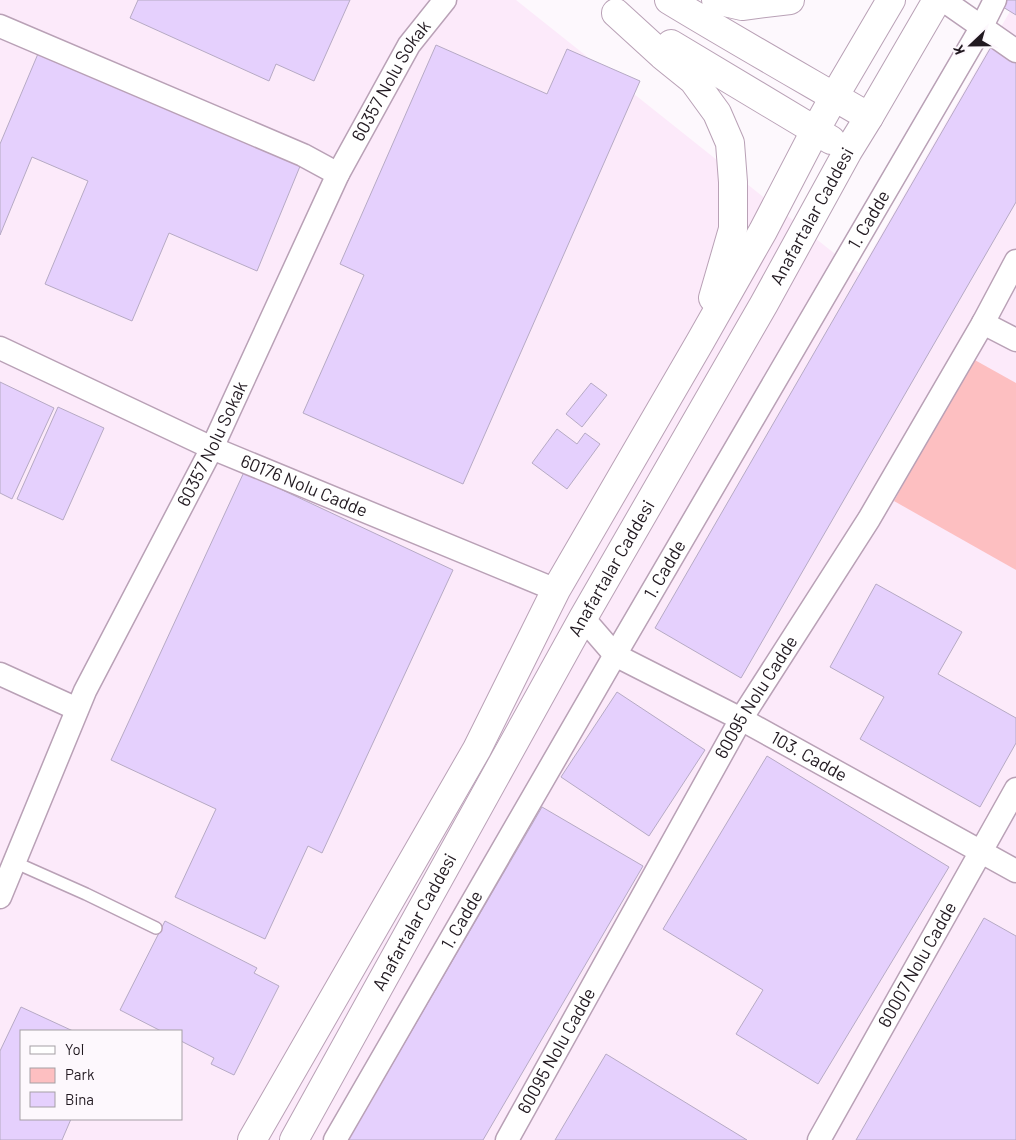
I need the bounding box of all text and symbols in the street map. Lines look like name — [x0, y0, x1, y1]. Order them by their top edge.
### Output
street label: 60357 Nolu Sokak — [346, 15, 435, 145]
north arrow — [946, 20, 996, 70]
text: K — [949, 43, 968, 57]
street label: Anafartalar Caddesi — [765, 143, 858, 289]
street label: 1. Cadde — [843, 186, 894, 253]
street label: 60357 Nolu Sokak — [171, 377, 251, 510]
street label: 60176 Nolu Cadde — [238, 449, 371, 521]
street label: Anafartalar Caddesi — [563, 496, 659, 640]
street label: 1. Cadde — [638, 536, 690, 602]
street label: 60095 Nolu Cadde — [709, 631, 802, 762]
street label: 103. Cadde — [768, 726, 851, 786]
street label: Anafartalar Caddesi — [367, 849, 461, 994]
street label: 1. Cadde — [436, 886, 487, 953]
street label: 60007 Nolu Cadde — [873, 898, 961, 1031]
street label: 60095 Nolu Cadde — [512, 984, 599, 1117]
legend — [20, 1030, 182, 1120]
text: Yol — [65, 1040, 84, 1058]
text: Park — [65, 1065, 95, 1083]
text: Bina — [65, 1090, 94, 1108]

